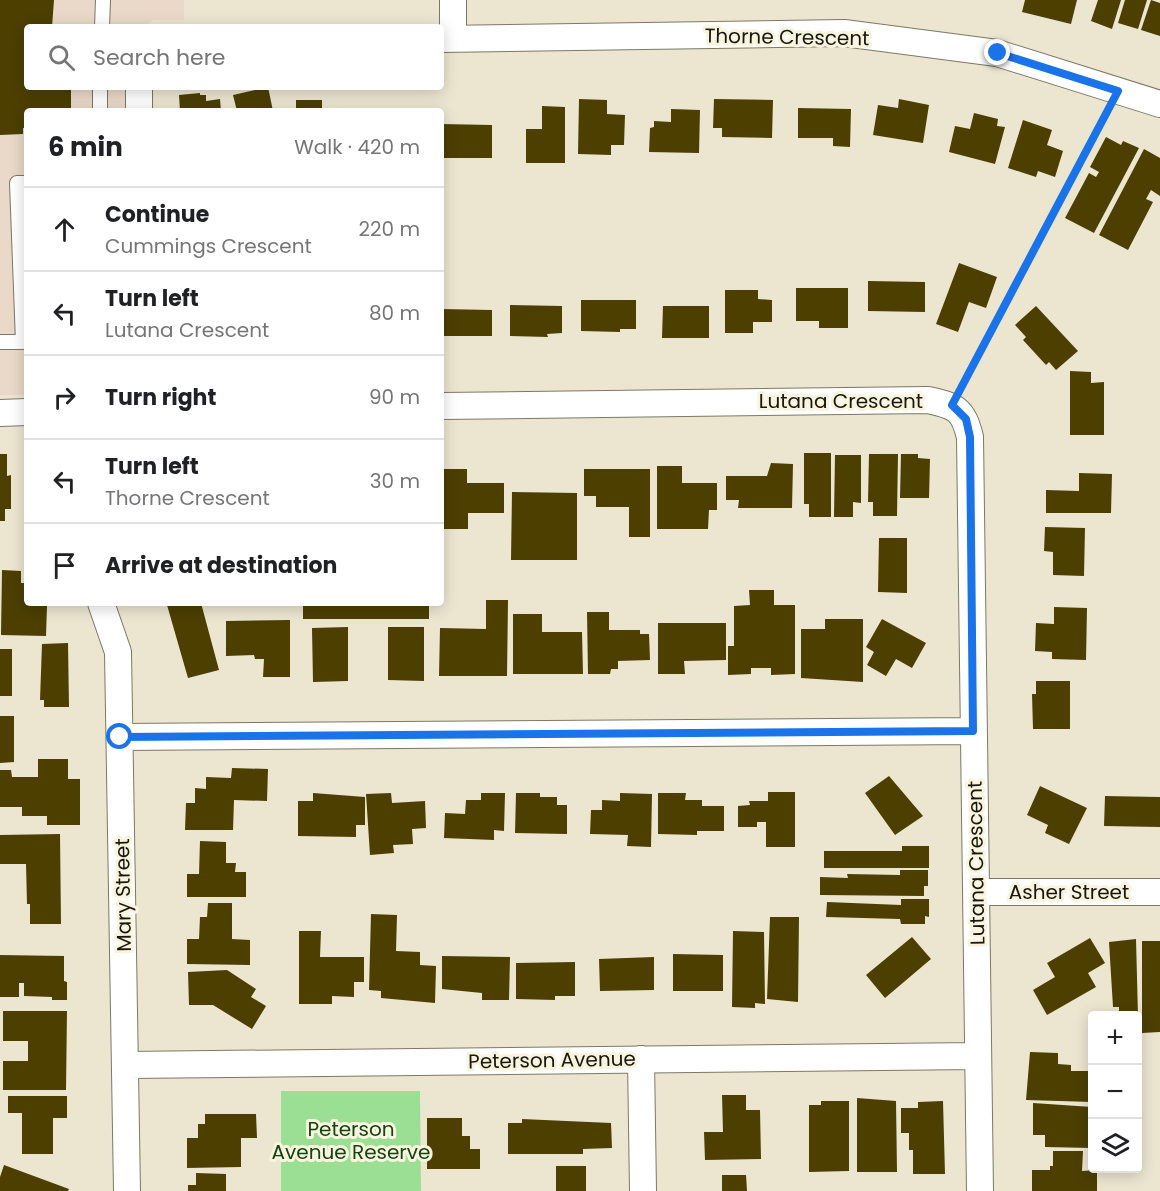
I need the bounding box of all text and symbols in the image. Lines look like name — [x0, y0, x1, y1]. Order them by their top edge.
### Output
street label: Thorne Crescent — [704, 22, 870, 52]
search box — [24, 24, 444, 90]
route end — [984, 39, 1010, 65]
icon: search — [45, 41, 78, 74]
text: Search here — [93, 42, 226, 73]
text: 6 min — [48, 129, 123, 165]
text: Walk · 420 m — [294, 133, 420, 161]
text: Continue — [105, 199, 209, 230]
icon: ahead — [48, 213, 81, 246]
text: 220 m — [359, 215, 420, 243]
text: Cummings Crescent — [105, 232, 312, 260]
text: Turn left — [105, 283, 199, 314]
icon: left — [48, 297, 81, 330]
text: 80 m — [369, 299, 420, 327]
text: Lutana Crescent — [105, 316, 269, 344]
icon: right — [48, 381, 81, 414]
text: Turn right — [105, 382, 216, 413]
text: 90 m — [369, 383, 420, 411]
street label: Lutana Crescent — [759, 387, 923, 415]
text: Turn left — [105, 451, 199, 482]
icon: left — [48, 465, 81, 498]
text: 30 m — [370, 467, 420, 495]
text: Thorne Crescent — [105, 484, 270, 512]
icon: arrive — [48, 549, 81, 582]
text: Arrive at destination — [105, 550, 337, 581]
route start — [106, 723, 132, 749]
street label: Lutana Crescent — [961, 781, 991, 945]
street label: Mary Street — [108, 838, 138, 952]
street label: Asher Street — [1009, 878, 1129, 906]
map controls — [1088, 1011, 1142, 1173]
button: + — [1088, 1011, 1142, 1065]
street label: Peterson Avenue — [468, 1045, 636, 1075]
button: − — [1088, 1065, 1142, 1119]
park label: Peterson Avenue Reserve — [272, 1115, 430, 1166]
button: layers — [1088, 1119, 1142, 1173]

